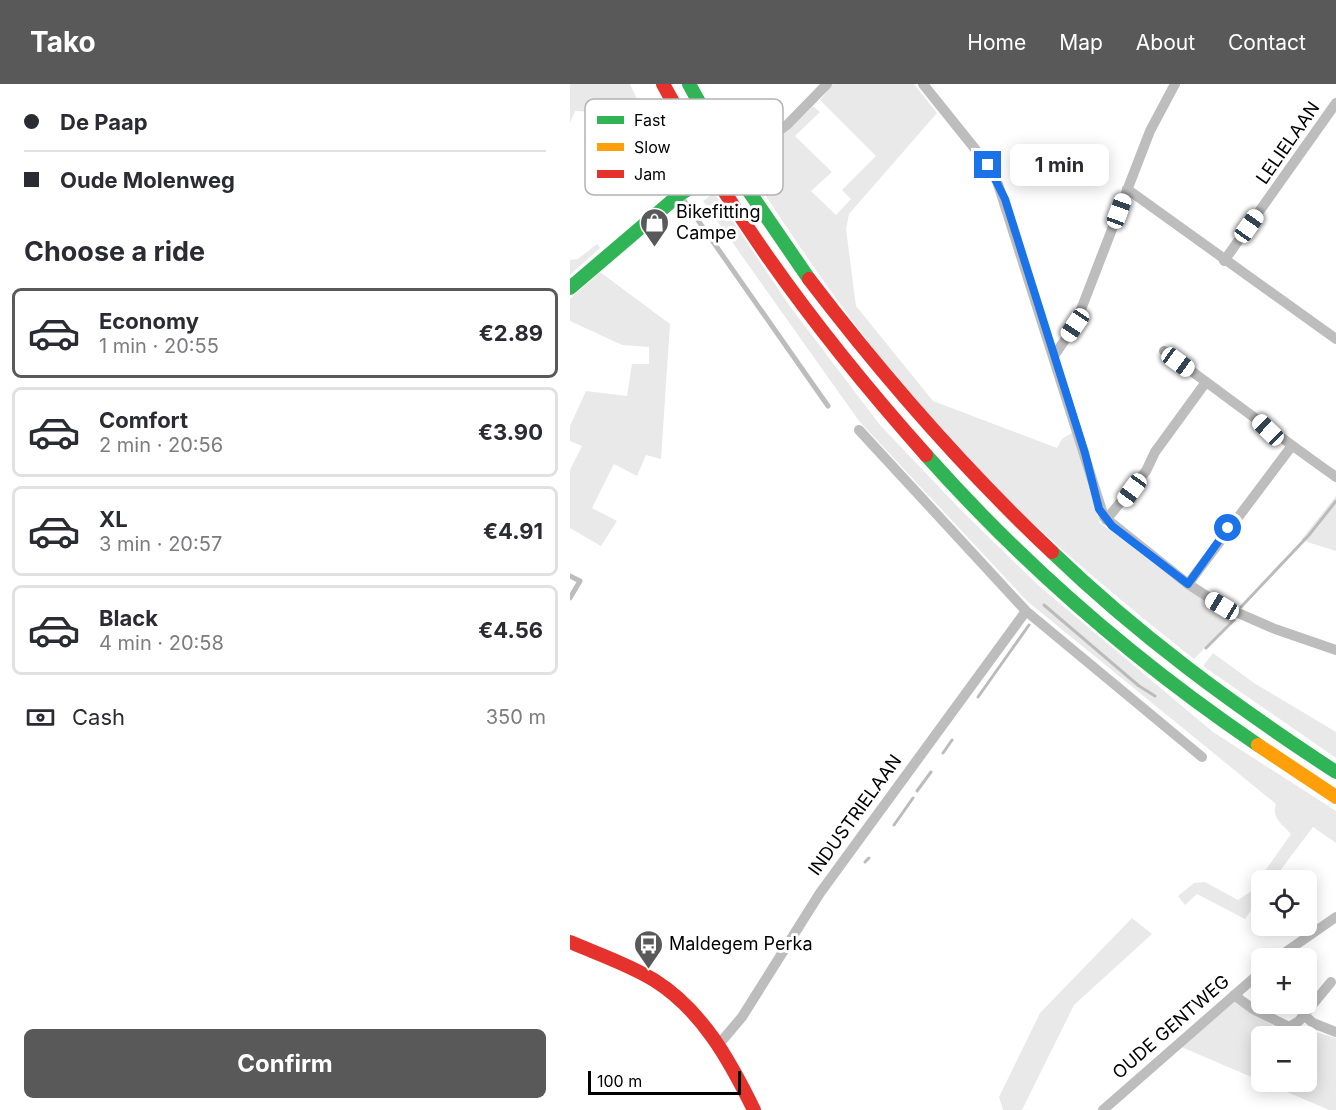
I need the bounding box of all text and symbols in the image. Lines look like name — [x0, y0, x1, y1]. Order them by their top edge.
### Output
text: Tako — [30, 25, 96, 59]
text: Home — [967, 30, 1026, 55]
text: Map — [1059, 30, 1103, 55]
text: About — [1136, 30, 1195, 55]
text: Contact — [1228, 30, 1306, 55]
street label: LELIELAAN — [1252, 98, 1324, 188]
legend — [585, 99, 783, 195]
text: De Paap — [60, 109, 148, 135]
text: Fast — [634, 110, 666, 130]
text: Slow — [634, 137, 671, 157]
callout: 1 min — [1009, 144, 1108, 186]
route end — [974, 151, 1001, 178]
text: 1 min — [1035, 153, 1084, 177]
text: Jam — [634, 164, 666, 184]
text: Oude Molenweg — [60, 167, 235, 193]
car — [1104, 191, 1134, 231]
place label: Bikefitting Campe — [676, 201, 761, 243]
shop icon: Bikefitting Campe — [639, 206, 671, 248]
car — [1231, 206, 1267, 246]
text: Choose a ride — [24, 235, 205, 268]
car — [1057, 305, 1093, 345]
icon: car — [27, 306, 81, 360]
text: Economy — [99, 308, 199, 334]
text: €2.89 — [479, 320, 543, 346]
text: 1 min · 20:55 — [99, 334, 219, 358]
car — [1158, 344, 1198, 380]
icon: car — [27, 405, 81, 459]
text: Comfort — [99, 407, 188, 433]
car — [1249, 411, 1287, 449]
text: €3.90 — [478, 419, 543, 445]
text: 2 min · 20:56 — [99, 433, 223, 457]
car — [1114, 470, 1150, 510]
icon: car — [27, 504, 81, 558]
text: XL — [99, 506, 128, 532]
route start — [1214, 514, 1241, 541]
text: €4.91 — [483, 518, 543, 544]
text: 3 min · 20:57 — [99, 532, 222, 556]
car — [1202, 589, 1242, 623]
icon: car — [27, 603, 81, 657]
text: Black — [99, 605, 158, 631]
text: €4.56 — [478, 617, 543, 643]
text: 4 min · 20:58 — [99, 631, 224, 655]
icon: cash — [24, 701, 57, 734]
text: Cash — [72, 704, 125, 730]
text: 350 m — [486, 705, 546, 729]
street label: INDUSTRIELAAN — [804, 750, 905, 879]
map controls — [1251, 870, 1317, 1092]
button: locate — [1251, 870, 1317, 936]
bus stop icon: Maldegem Perka — [632, 928, 664, 970]
place label: Maldegem Perka — [669, 933, 813, 954]
button: + — [1251, 948, 1317, 1014]
street label: OUDE GENTWEG — [1108, 970, 1233, 1083]
button: − — [1251, 1026, 1317, 1092]
button: Confirm — [24, 1029, 546, 1098]
scale bar — [588, 1068, 741, 1096]
text: 100 m — [597, 1071, 642, 1091]

